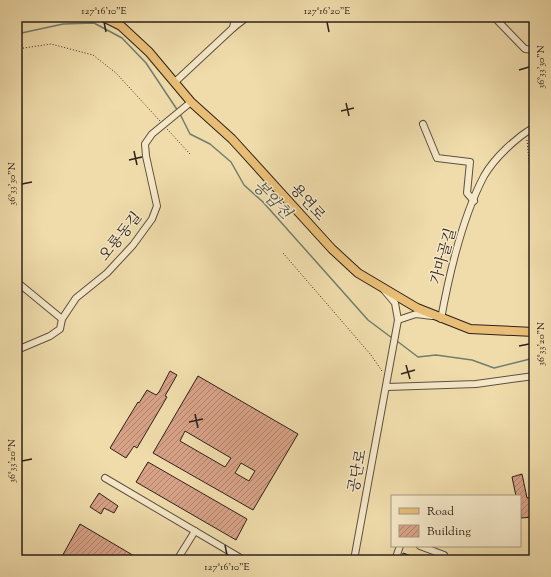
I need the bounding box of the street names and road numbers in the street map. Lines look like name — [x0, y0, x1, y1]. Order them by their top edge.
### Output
street label: 용연로 — [285, 180, 330, 227]
street label: 오룡동길 — [95, 208, 148, 266]
street label: 가마골길 — [426, 226, 463, 287]
street label: 공단로 — [344, 447, 373, 495]

